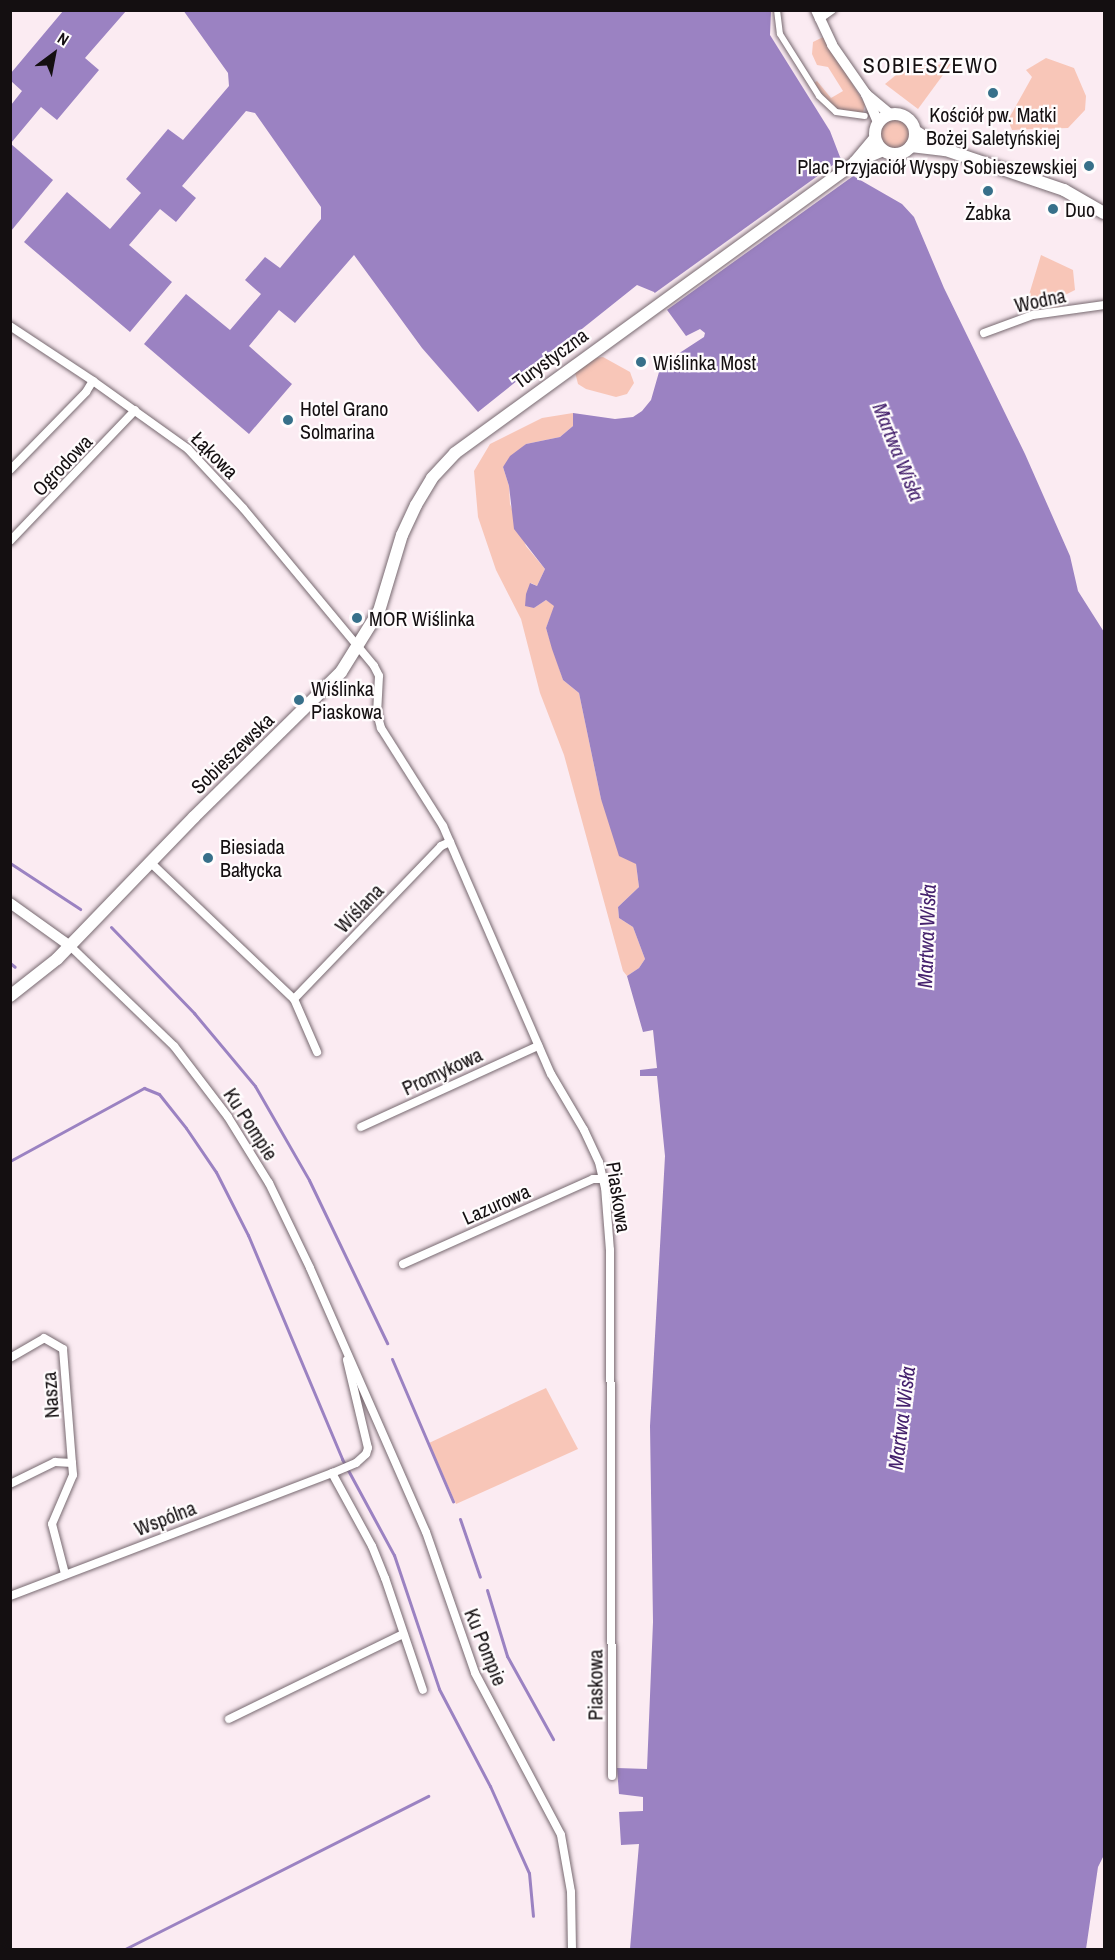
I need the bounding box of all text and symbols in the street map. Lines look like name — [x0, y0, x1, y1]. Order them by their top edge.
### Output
north arrow — [24, 24, 84, 84]
text: N — [54, 27, 73, 51]
district label: SOBIESZEWO — [863, 53, 999, 79]
marker: Kościół pw. Matki Bożej Saletyńskiej — [986, 86, 1000, 100]
place label: Kościół pw. Matki Bożej Saletyńskiej — [926, 102, 1060, 149]
place label: Plac Przyjaciół Wyspy Sobieszewskiej — [797, 154, 1077, 178]
marker: Plac Przyjaciół Wyspy Sobieszewskiej — [1082, 159, 1096, 173]
marker: Żabka — [981, 184, 995, 198]
place label: Duo — [1065, 197, 1095, 221]
place label: Żabka — [965, 200, 1011, 224]
marker: Duo — [1046, 202, 1060, 216]
street label: Wodna — [1012, 283, 1068, 317]
street label: Turystyczna — [508, 323, 592, 393]
place label: Wiślinka Most — [653, 350, 756, 374]
marker: Wiślinka Most — [634, 355, 648, 369]
place label: Hotel Grano Solmarina — [300, 396, 388, 443]
water label: Martwa Wisła — [867, 399, 929, 505]
marker: Hotel Grano Solmarina — [281, 413, 295, 427]
street label: Łąkowa — [187, 427, 243, 483]
street label: Ogrodowa — [27, 429, 97, 501]
place label: MOR Wiślinka — [369, 606, 475, 630]
marker: MOR Wiślinka — [350, 611, 364, 625]
place label: Wiślinka Piaskowa — [311, 676, 382, 723]
marker: Wiślinka Piaskowa — [292, 693, 306, 707]
street label: Sobieszewska — [186, 708, 278, 798]
place label: Biesiada Bałtycka — [220, 834, 285, 881]
marker: Biesiada Bałtycka — [201, 851, 215, 865]
street label: Wiślana — [330, 878, 388, 938]
water label: Martwa Wisła — [913, 884, 941, 988]
street label: Promykowa — [398, 1042, 486, 1100]
street label: Ku Pompie — [219, 1083, 283, 1165]
street label: Piaskowa — [602, 1160, 636, 1234]
street label: Lazurowa — [459, 1179, 533, 1229]
water label: Martwa Wisła — [883, 1365, 921, 1471]
street label: Nasza — [36, 1371, 64, 1419]
street label: Wspólna — [131, 1495, 199, 1541]
street label: Ku Pompie — [460, 1605, 512, 1689]
street label: Piaskowa — [583, 1649, 607, 1721]

